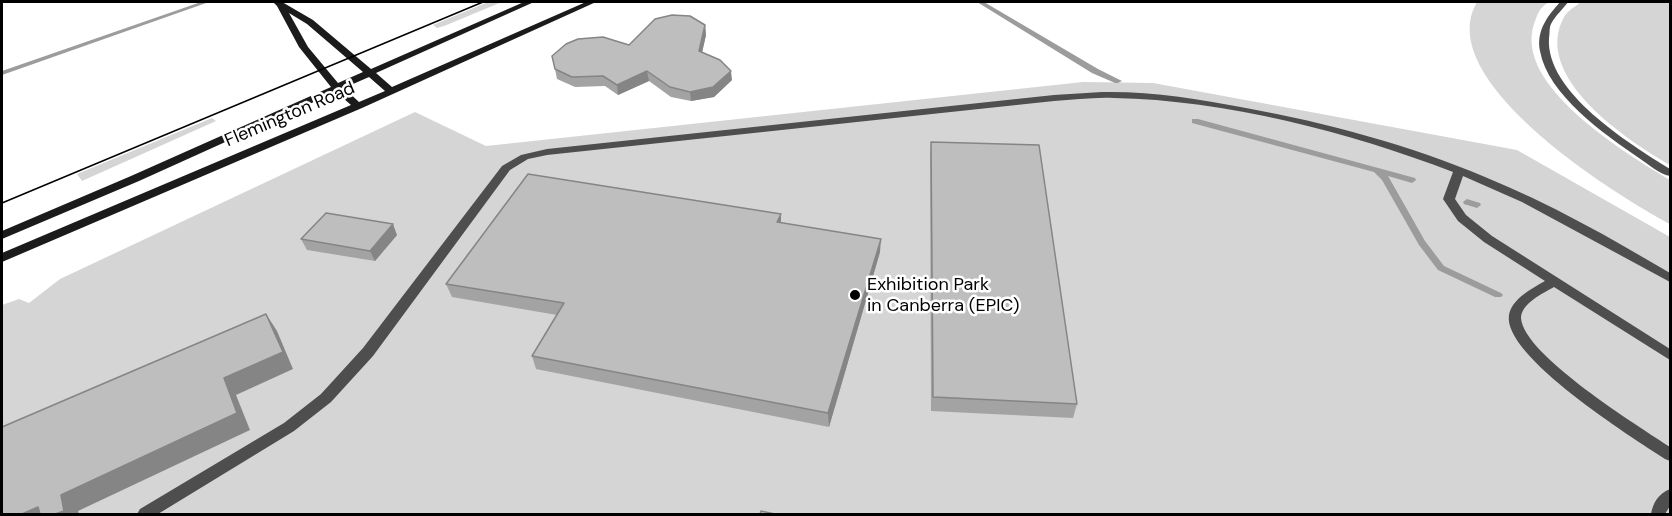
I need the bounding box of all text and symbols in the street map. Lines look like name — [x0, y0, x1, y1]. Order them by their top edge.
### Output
street label: Flemington Road — [222, 78, 358, 152]
place label: Exhibition Park in Canberra (EPIC) — [867, 274, 1019, 316]
marker: Exhibition Park in Canberra (EPIC) — [848, 288, 862, 302]

